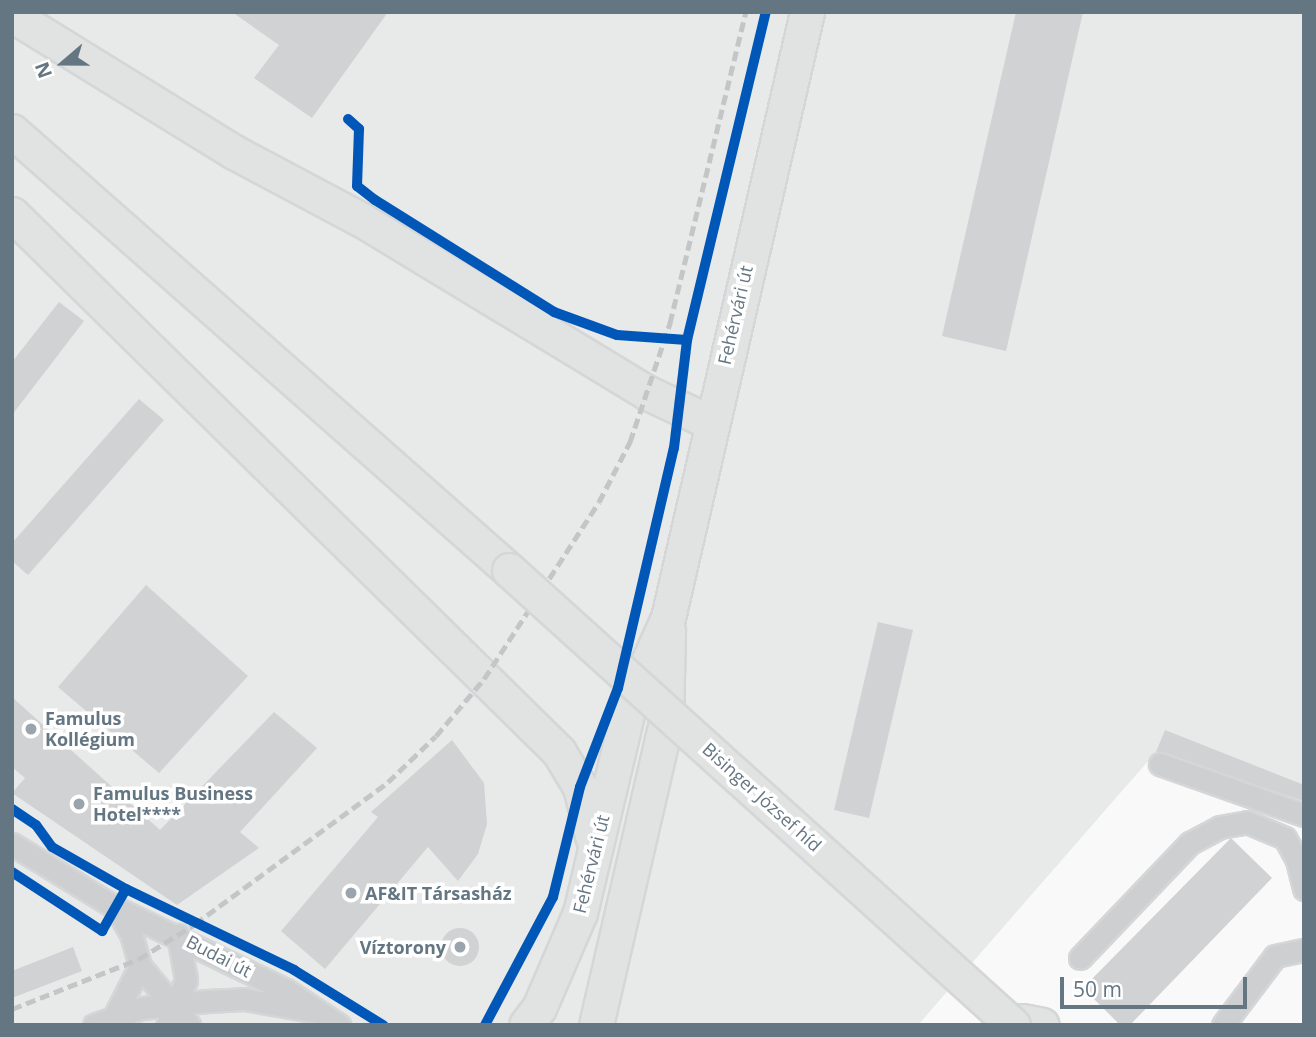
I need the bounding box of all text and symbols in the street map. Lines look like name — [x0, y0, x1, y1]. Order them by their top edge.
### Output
north arrow — [28, 28, 98, 98]
text: N — [28, 58, 58, 82]
street label: Fehérvári út — [713, 263, 757, 367]
place label: Famulus Kollégium — [45, 708, 135, 750]
marker: Famulus Kollégium — [23, 721, 39, 737]
street label: Bisinger József híd — [698, 738, 826, 856]
place label: Famulus Business Hotel**** — [93, 783, 253, 826]
marker: Famulus Business Hotel**** — [71, 796, 87, 812]
street label: Fehérvári út — [568, 812, 614, 916]
place label: AF&IT Társasház — [365, 882, 512, 904]
marker: AF&IT Társasház — [343, 885, 359, 901]
street label: Budai út — [183, 930, 255, 982]
place label: Víztorony — [360, 936, 446, 958]
marker: Víztorony — [452, 939, 468, 955]
scale bar — [1064, 964, 1251, 1008]
text: 50 m — [1073, 975, 1122, 1003]

